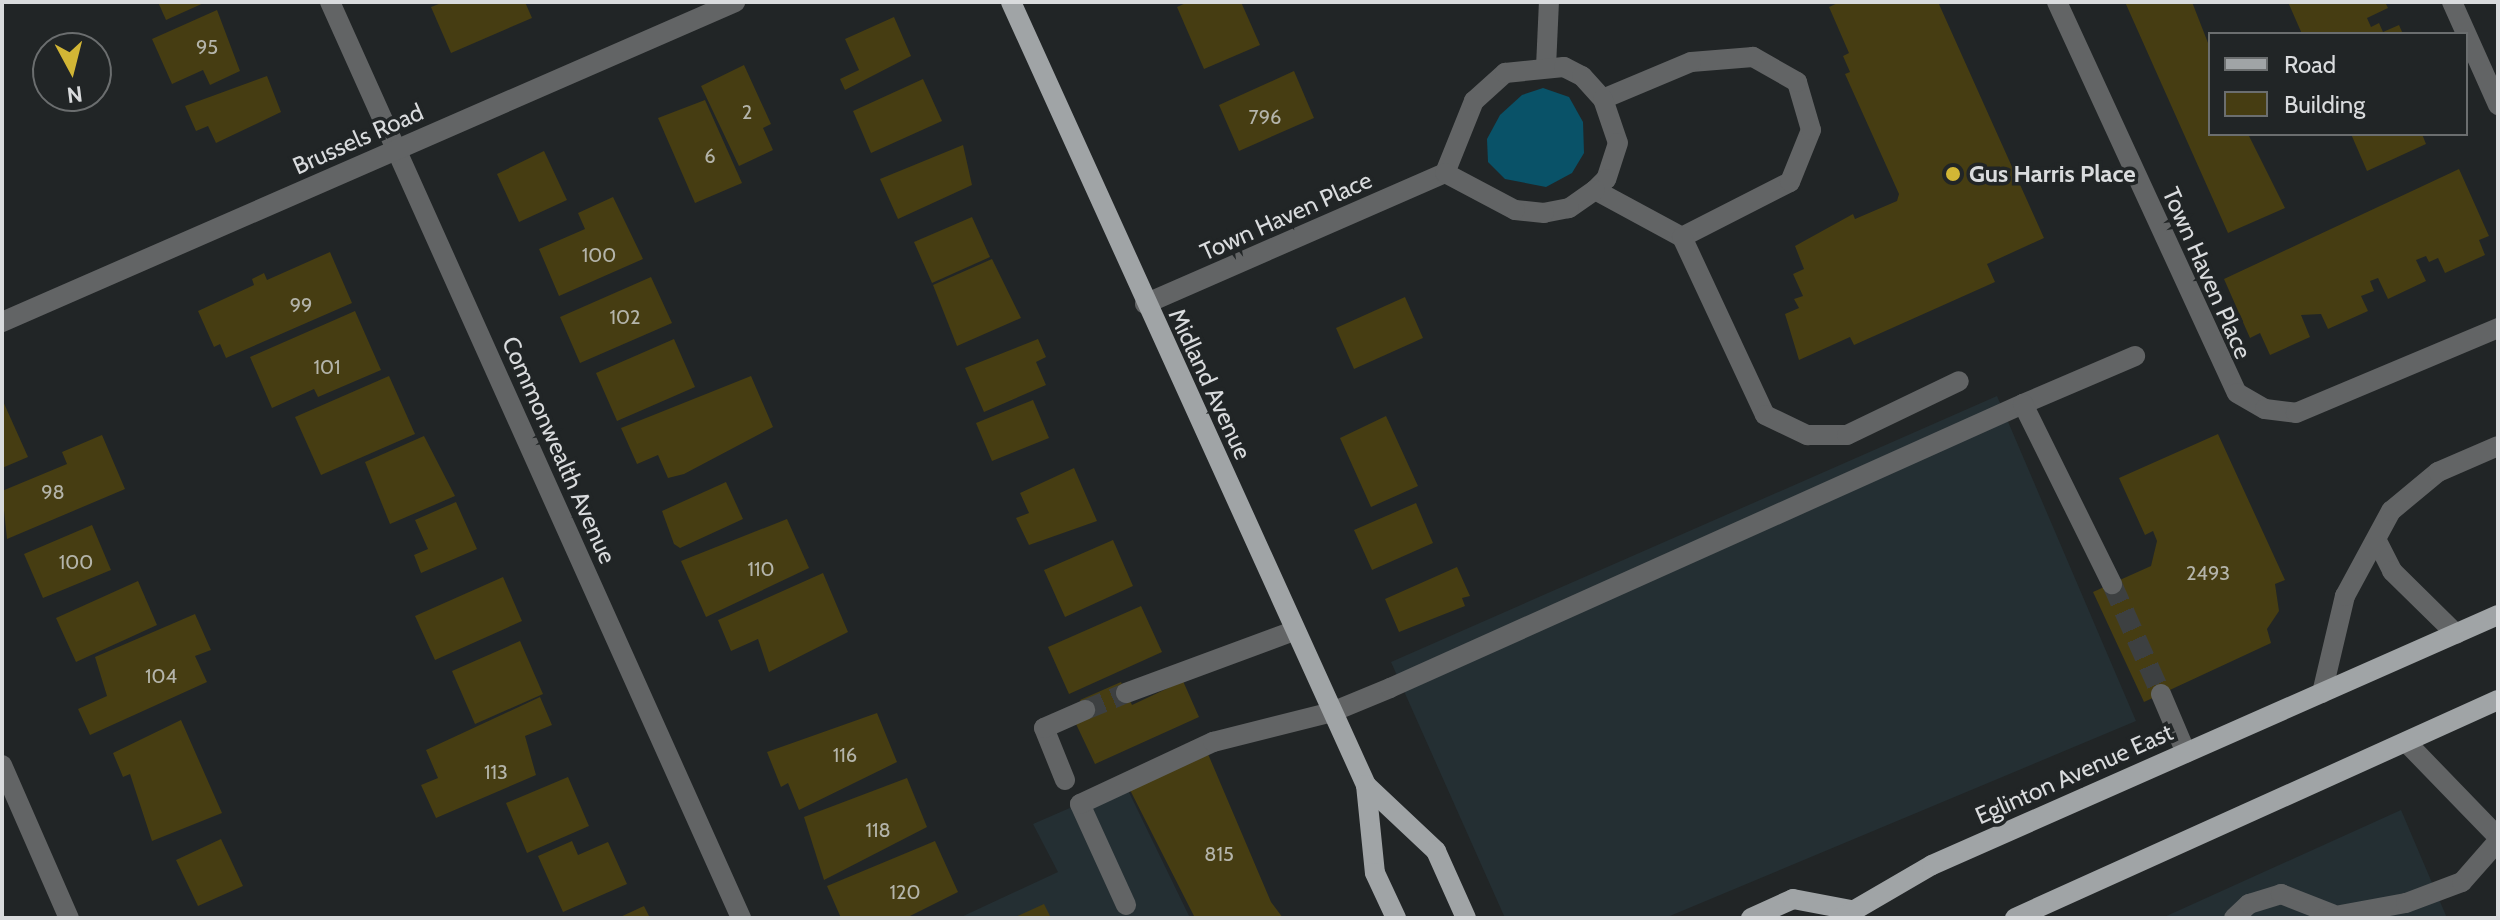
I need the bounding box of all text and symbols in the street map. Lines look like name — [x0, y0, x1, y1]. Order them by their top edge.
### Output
north arrow — [32, 32, 112, 112]
legend — [2208, 32, 2468, 136]
house number: 95 — [196, 35, 218, 59]
text: Road — [2284, 50, 2336, 79]
text: N — [65, 80, 84, 109]
text: Building — [2284, 90, 2365, 119]
street label: Brussels Road — [288, 97, 428, 181]
house number: 2 — [742, 100, 752, 124]
house number: 796 — [1249, 105, 1281, 129]
house number: 6 — [704, 144, 716, 168]
place label: Gus Harris Place — [1969, 160, 2136, 188]
street label: Town Haven Place — [1196, 165, 1376, 267]
marker: Gus Harris Place — [1944, 165, 1962, 183]
street label: Town Haven Place — [2156, 183, 2258, 363]
house number: 100 — [582, 243, 616, 267]
house number: 99 — [290, 293, 312, 317]
street label: Midland Avenue — [1162, 304, 1258, 464]
house number: 102 — [610, 305, 640, 329]
street label: Commonwealth Avenue — [496, 332, 622, 568]
house number: 101 — [314, 355, 340, 379]
house number: 98 — [41, 480, 65, 504]
house number: 100 — [59, 550, 93, 574]
house number: 110 — [748, 557, 774, 581]
house number: 2493 — [2186, 561, 2230, 585]
house number: 104 — [145, 664, 177, 688]
street label: Eglinton Avenue East — [1971, 717, 2177, 831]
house number: 116 — [833, 743, 857, 767]
house number: 113 — [484, 760, 508, 784]
house number: 118 — [865, 818, 891, 842]
house number: 815 — [1204, 842, 1234, 866]
house number: 120 — [890, 880, 920, 904]

